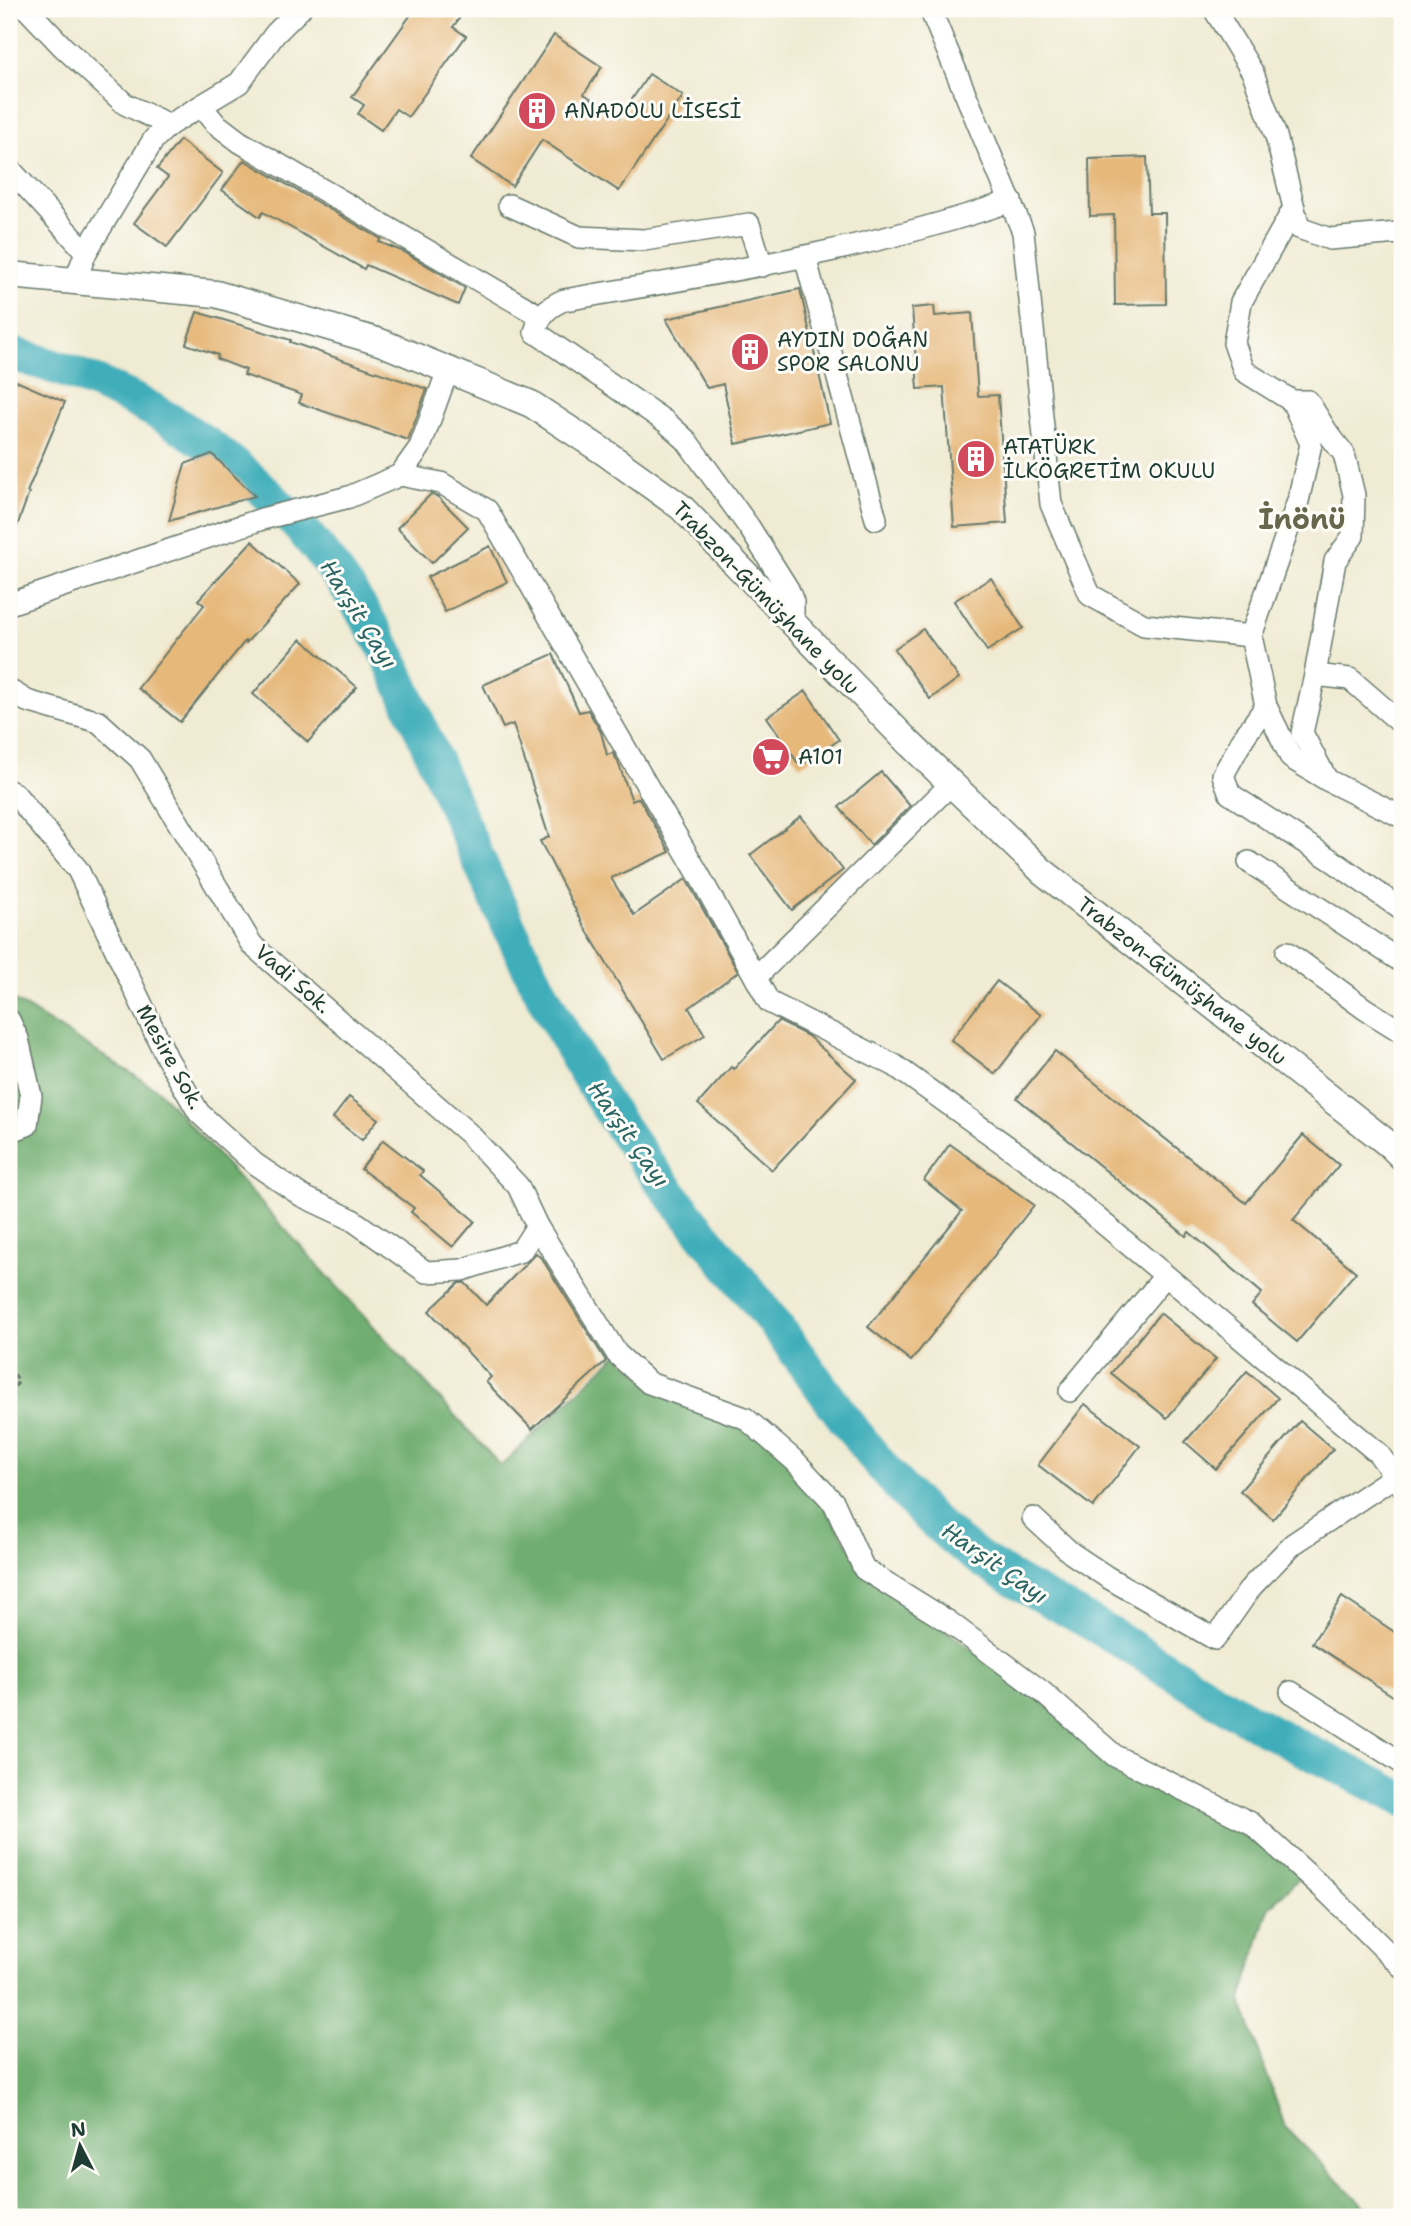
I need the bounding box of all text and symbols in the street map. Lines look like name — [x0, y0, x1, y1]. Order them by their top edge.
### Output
building icon: ANADOLU LİSESİ — [516, 90, 558, 132]
place label: ANADOLU LİSESİ — [564, 97, 741, 125]
place label: AYDIN DOĞAN SPOR SALONU — [777, 325, 928, 378]
building icon: AYDIN DOĞAN SPOR SALONU — [729, 331, 771, 373]
place label: ATATÜRK İLKÖGRETİM OKULU — [1003, 433, 1215, 485]
building icon: ATATÜRK İLKÖGRETİM OKULU — [955, 438, 997, 480]
street label: Trabzon-Gümüşhane yolu — [666, 495, 866, 701]
district label: İnönü — [1258, 500, 1346, 538]
water label: Harşit Çayı — [314, 554, 404, 674]
supermarket icon: A101 — [750, 736, 792, 778]
place label: A101 — [798, 743, 843, 771]
street label: Trabzon-Gümüşhane yolu — [1072, 890, 1292, 1072]
street label: Vadi Sok. — [249, 938, 337, 1020]
street label: Mesire Sok. — [130, 1000, 210, 1114]
water label: Harşit Çayı — [581, 1075, 677, 1193]
water label: Harşit Çayı — [936, 1515, 1054, 1611]
north arrow — [46, 2110, 116, 2180]
text: N — [69, 2116, 87, 2143]

